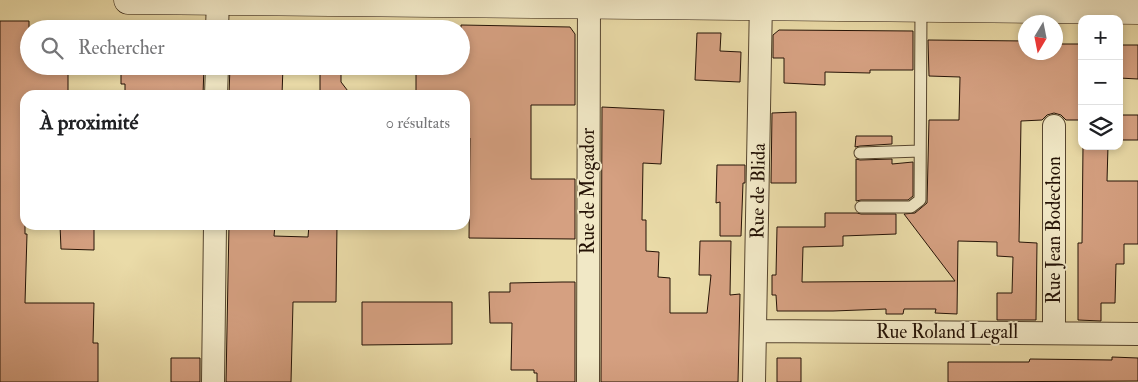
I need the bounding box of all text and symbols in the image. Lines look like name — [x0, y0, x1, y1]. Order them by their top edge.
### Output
north arrow — [1018, 15, 1063, 60]
map controls — [1078, 15, 1123, 150]
button: + — [1078, 15, 1123, 60]
search box — [20, 20, 470, 75]
icon: search — [38, 34, 66, 62]
text: Rechercher — [78, 36, 165, 60]
button: − — [1078, 60, 1123, 105]
button: layers — [1078, 105, 1123, 150]
text: À proximité — [40, 109, 138, 136]
text: 0 résultats — [386, 113, 450, 133]
street label: Rue de Mogador — [576, 128, 600, 254]
street label: Rue de Blida — [745, 143, 771, 239]
street label: Rue Jean Bodechon — [1042, 156, 1066, 304]
street label: Rue Roland Legall — [876, 320, 1018, 344]

